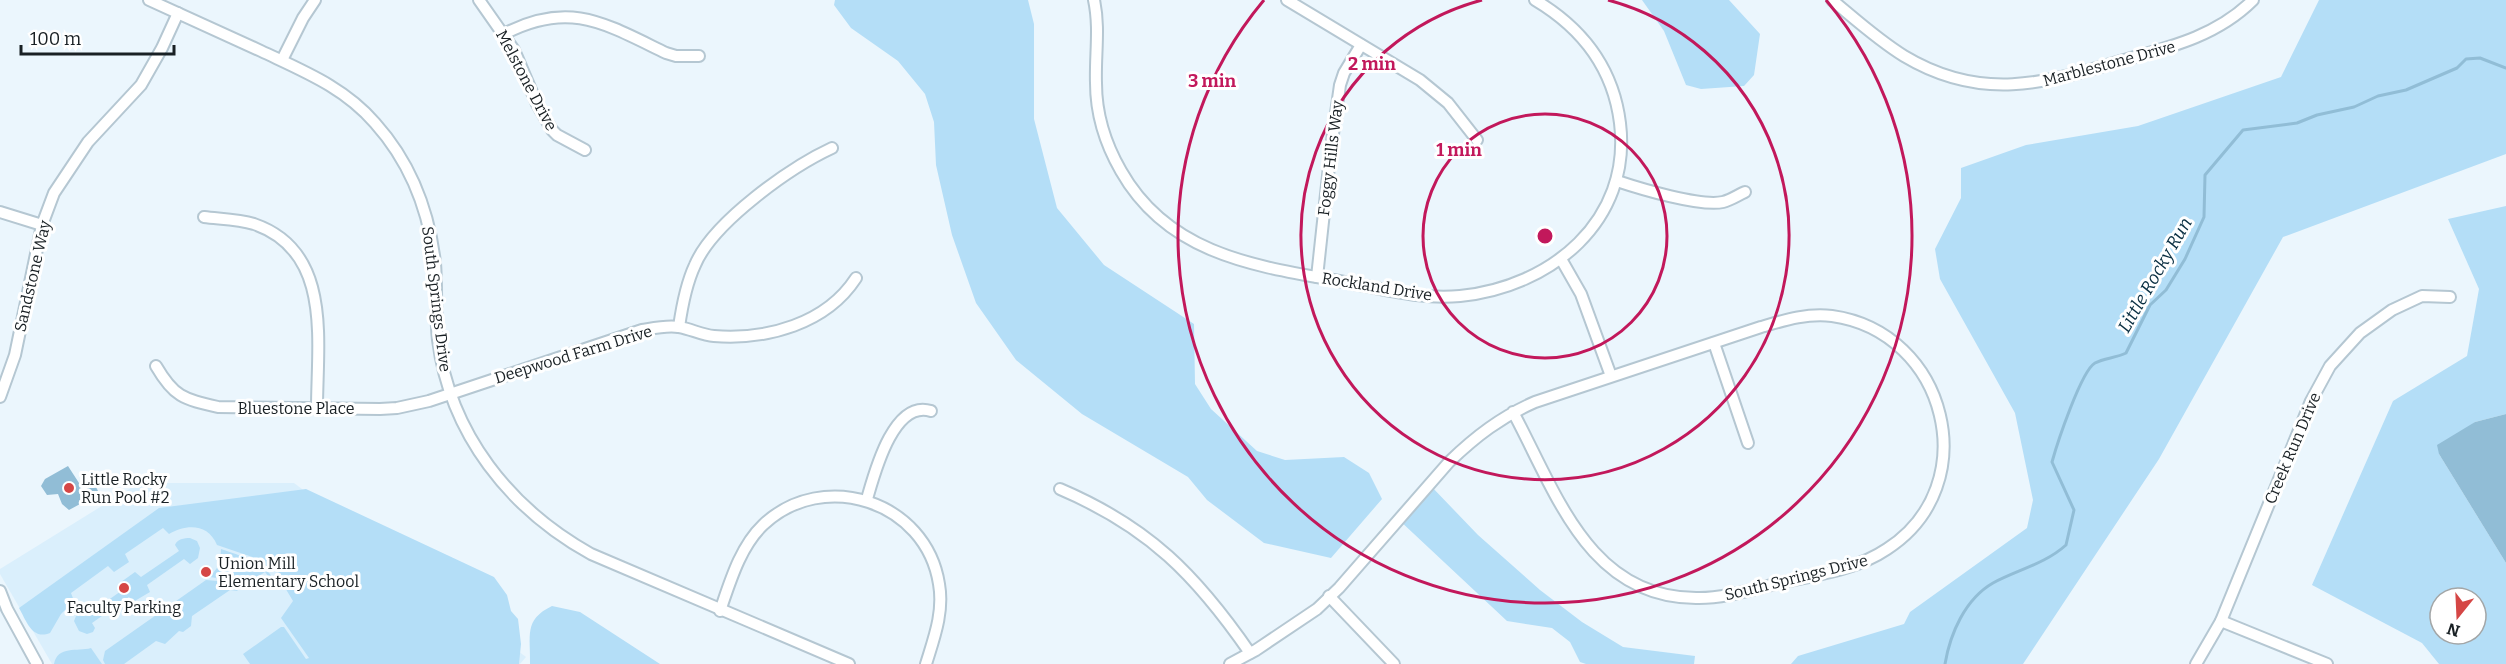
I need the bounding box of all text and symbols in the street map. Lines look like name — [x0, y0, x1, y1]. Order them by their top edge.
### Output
scale bar — [21, 18, 174, 56]
street label: Melstone Drive — [492, 27, 561, 134]
text: 100 m — [30, 28, 81, 50]
street label: Marblestone Drive — [2041, 37, 2177, 90]
text: 2 min — [1348, 53, 1396, 75]
text: 3 min — [1188, 70, 1236, 92]
street label: Foggy Hills Way — [1314, 99, 1347, 217]
text: 1 min — [1436, 139, 1482, 161]
water label: Little Rocky Run — [2113, 214, 2197, 336]
street label: Sandstone Way — [10, 218, 55, 334]
street label: South Springs Drive — [418, 225, 455, 373]
centre of rings — [1535, 226, 1555, 246]
street label: Rockland Drive — [1320, 268, 1433, 305]
street label: Deepwood Farm Drive — [492, 321, 654, 387]
street label: Creek Run Drive — [2260, 390, 2325, 507]
street label: Bluestone Place — [237, 399, 355, 418]
place label: Little Rocky Run Pool #2 — [81, 470, 169, 507]
marker: Little Rocky Run Pool #2 — [62, 481, 76, 495]
street label: South Springs Drive — [1723, 551, 1870, 604]
place label: Union Mill Elementary School — [218, 554, 359, 591]
marker: Union Mill Elementary School — [199, 565, 213, 579]
marker: Faculty Parking — [117, 581, 131, 595]
north arrow — [2428, 586, 2488, 646]
place label: Faculty Parking — [67, 598, 181, 617]
text: N — [2445, 619, 2462, 641]

